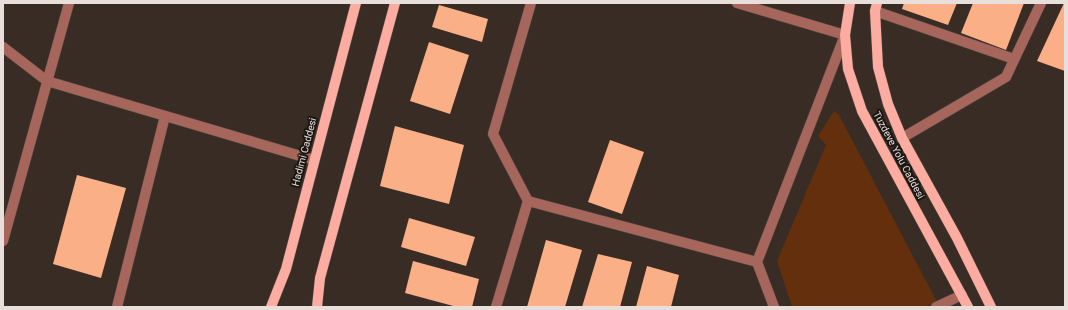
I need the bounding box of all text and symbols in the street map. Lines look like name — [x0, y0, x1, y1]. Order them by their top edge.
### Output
street label: Tuzdeve Yolu Caddesi — [871, 109, 927, 201]
street label: Hadimi Caddesi — [290, 117, 318, 187]

